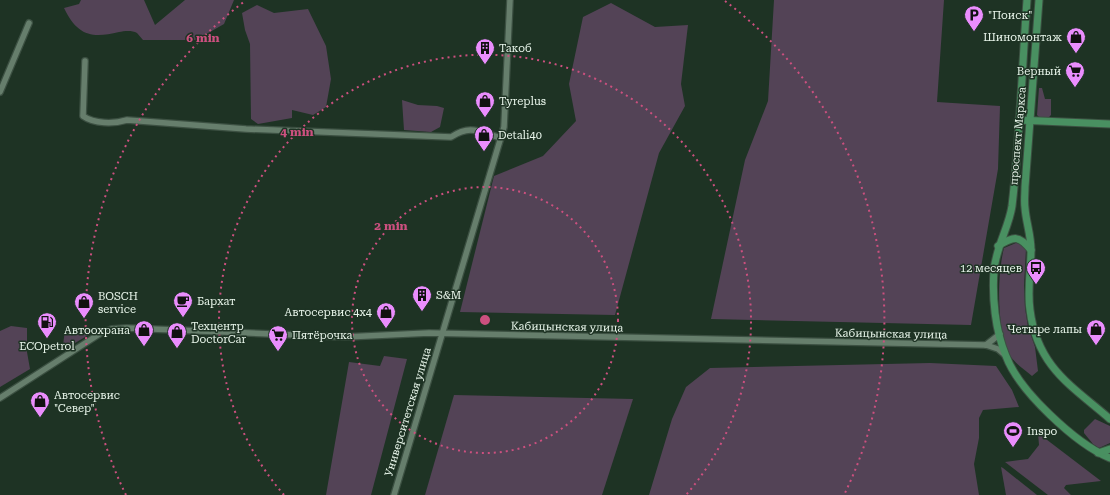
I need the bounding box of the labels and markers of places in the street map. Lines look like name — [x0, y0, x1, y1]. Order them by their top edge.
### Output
parking icon: "Поиск" — [963, 4, 985, 32]
place label: "Поиск" — [988, 9, 1032, 22]
shop icon: Шиномонтаж — [1065, 26, 1087, 54]
place label: Шиномонтаж — [983, 31, 1062, 44]
building icon: Такоб — [474, 37, 496, 65]
place label: Такоб — [499, 42, 532, 55]
supermarket icon: Верный — [1064, 60, 1086, 88]
place label: Верный — [1017, 65, 1061, 78]
shop icon: Tyreplus — [474, 90, 496, 118]
place label: Tyreplus — [499, 95, 546, 108]
shop icon: Detali40 — [473, 124, 495, 152]
place label: Detali40 — [498, 129, 542, 142]
bus stop icon: 12 месяцев — [1025, 257, 1047, 285]
place label: 12 месяцев — [960, 262, 1022, 275]
building icon: S&M — [411, 284, 433, 312]
place label: S&M — [436, 289, 461, 302]
place label: BOSCH service — [98, 290, 138, 316]
cafe icon: Бархат — [172, 290, 194, 318]
shop icon: BOSCH service — [73, 291, 95, 319]
place label: Бархат — [197, 295, 236, 308]
shop icon: Автосервис 4х4 — [375, 301, 397, 329]
place label: Автосервис 4х4 — [285, 306, 373, 319]
fuel station icon: ECOpetrol — [36, 311, 58, 339]
centre of rings — [478, 313, 492, 327]
shop icon: Четыре лапы — [1085, 318, 1107, 346]
shop icon: Автоохрана — [133, 319, 155, 347]
place label: Техцентр DoctorCar — [191, 320, 247, 346]
shop icon: Техцентр DoctorCar — [166, 321, 188, 349]
place label: Четыре лапы — [1007, 323, 1082, 336]
place label: Автоохрана — [64, 324, 130, 337]
supermarket icon: Пятёрочка — [267, 324, 289, 352]
place label: Пятёрочка — [292, 329, 353, 342]
place label: ECOpetrol — [19, 340, 75, 353]
place label: Автосервис "Север" — [54, 389, 120, 415]
shop icon: Автосервис "Север" — [29, 390, 51, 418]
sports icon: Inspo — [1002, 420, 1024, 448]
place label: Inspo — [1027, 425, 1058, 438]

